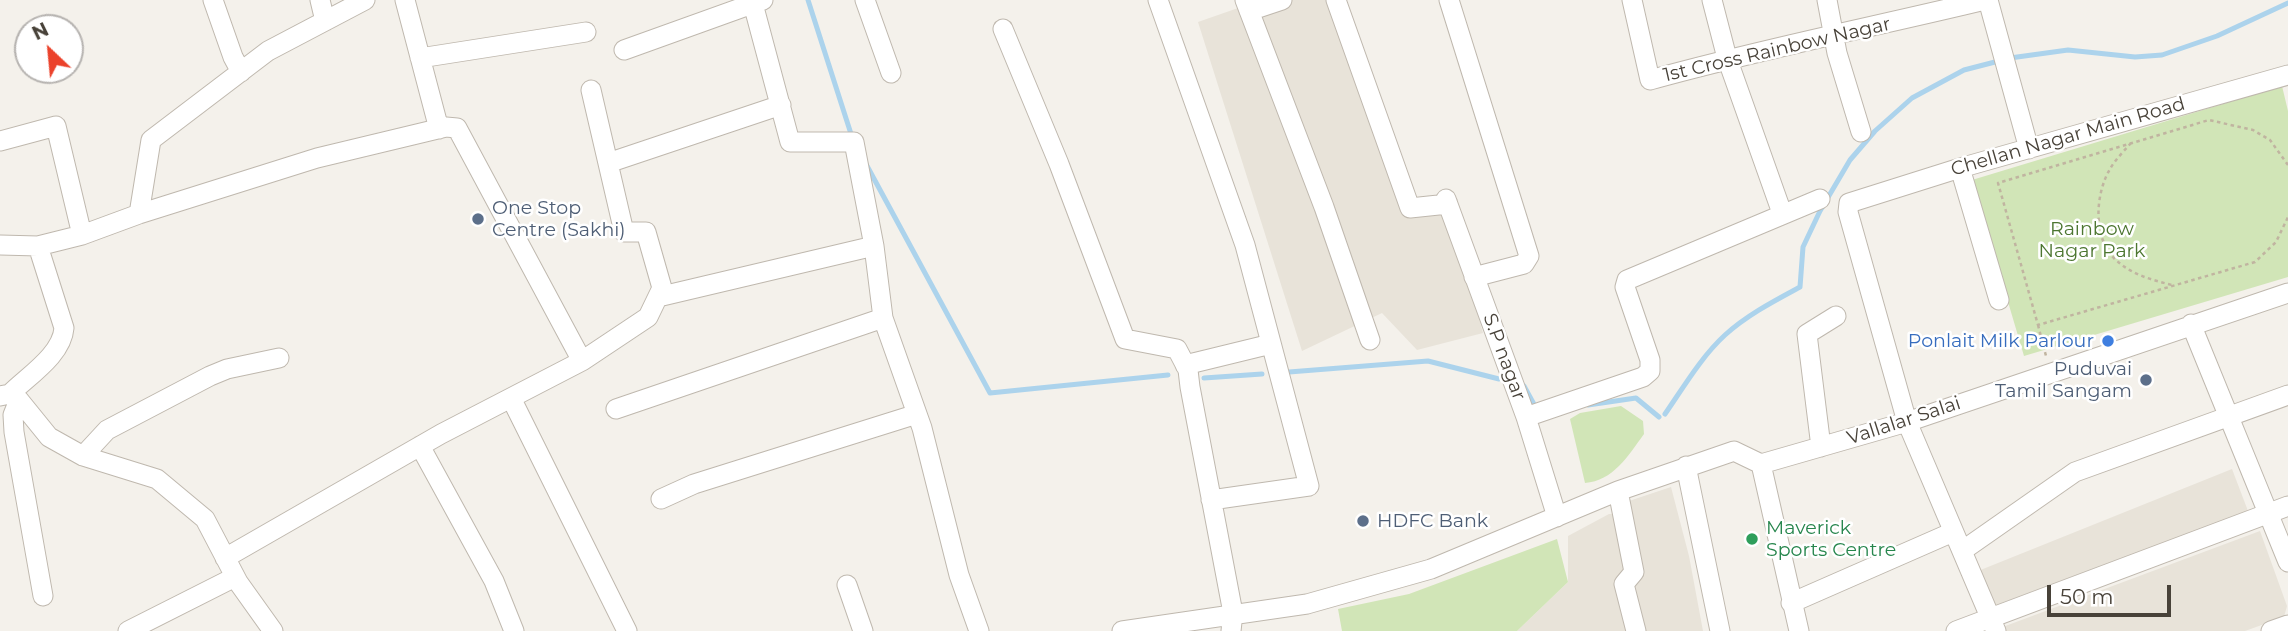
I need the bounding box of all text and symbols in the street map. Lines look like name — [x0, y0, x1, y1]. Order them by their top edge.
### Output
street label: 1st Cross Rainbow Nagar — [1661, 13, 1893, 87]
north arrow — [14, 14, 84, 84]
text: N — [29, 18, 52, 45]
street label: Chellan Nagar Main Road — [1948, 93, 2188, 181]
place label: One Stop Centre (Sakhi) — [492, 197, 626, 241]
marker: One Stop Centre (Sakhi) — [470, 211, 486, 227]
park label: Rainbow Nagar Park — [2039, 218, 2145, 262]
street label: S.P nagar — [1478, 311, 1530, 403]
place label: Ponlait Milk Parlour — [1908, 330, 2094, 352]
marker: Ponlait Milk Parlour — [2100, 333, 2116, 349]
place label: Puduvai Tamil Sangam — [1995, 358, 2132, 402]
marker: Puduvai Tamil Sangam — [2138, 372, 2154, 388]
street label: Vallalar Salai — [1844, 392, 1964, 450]
place label: HDFC Bank — [1377, 510, 1488, 532]
marker: HDFC Bank — [1355, 513, 1371, 529]
place label: Maverick Sports Centre — [1766, 517, 1896, 561]
marker: Maverick Sports Centre — [1744, 531, 1760, 547]
scale bar — [2050, 572, 2174, 616]
text: 50 m — [2060, 584, 2114, 609]

